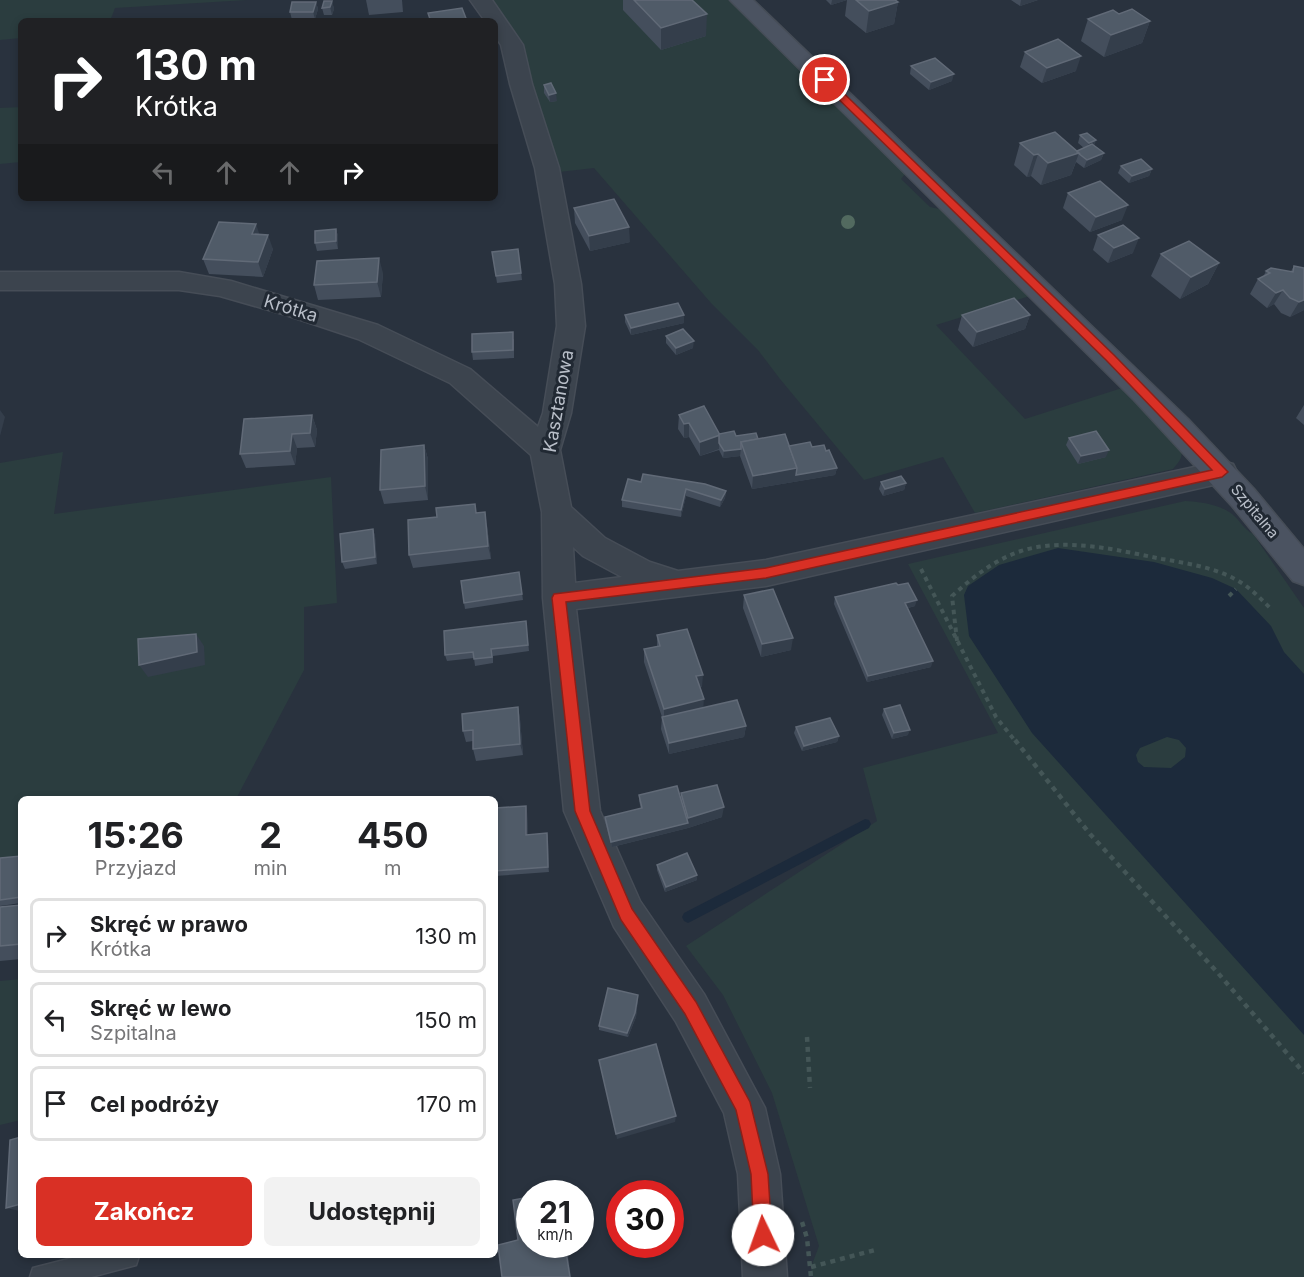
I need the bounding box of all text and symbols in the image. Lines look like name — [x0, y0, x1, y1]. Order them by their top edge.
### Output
text: 130 m — [135, 39, 257, 90]
icon: right — [36, 42, 114, 120]
pin — [799, 54, 850, 105]
icon: arrive — [808, 63, 841, 96]
text: Krótka — [135, 90, 218, 123]
icon: left — [147, 156, 180, 189]
icon: ahead — [210, 156, 243, 189]
icon: ahead — [273, 156, 306, 189]
icon: right — [336, 156, 369, 189]
street label: Krótka — [262, 290, 320, 326]
street label: Kasztanowa — [539, 348, 577, 454]
street label: Szpitalna — [1227, 480, 1283, 542]
text: 15:26 — [87, 813, 184, 857]
text: 2 — [259, 813, 282, 857]
text: 450 — [357, 813, 429, 857]
text: Przyjazd — [95, 856, 177, 880]
text: min — [253, 856, 288, 880]
text: m — [384, 856, 402, 880]
text: Skręć w prawo — [90, 911, 248, 937]
icon: right — [39, 919, 72, 952]
text: 130 m — [415, 923, 477, 949]
text: Krótka — [90, 937, 151, 961]
text: Skręć w lewo — [90, 995, 231, 1021]
icon: left — [39, 1003, 72, 1036]
text: 150 m — [415, 1007, 477, 1033]
text: Szpitalna — [90, 1021, 177, 1045]
icon: arrive — [39, 1087, 72, 1120]
text: Cel podróży — [90, 1091, 219, 1117]
text: 170 m — [417, 1091, 477, 1117]
button: Zakończ — [36, 1177, 252, 1246]
button: Udostępnij — [264, 1177, 480, 1246]
speed limit sign: 30 — [606, 1180, 684, 1258]
text: 21 — [539, 1194, 571, 1230]
position arrow — [731, 1203, 795, 1267]
text: km/h — [537, 1225, 573, 1244]

